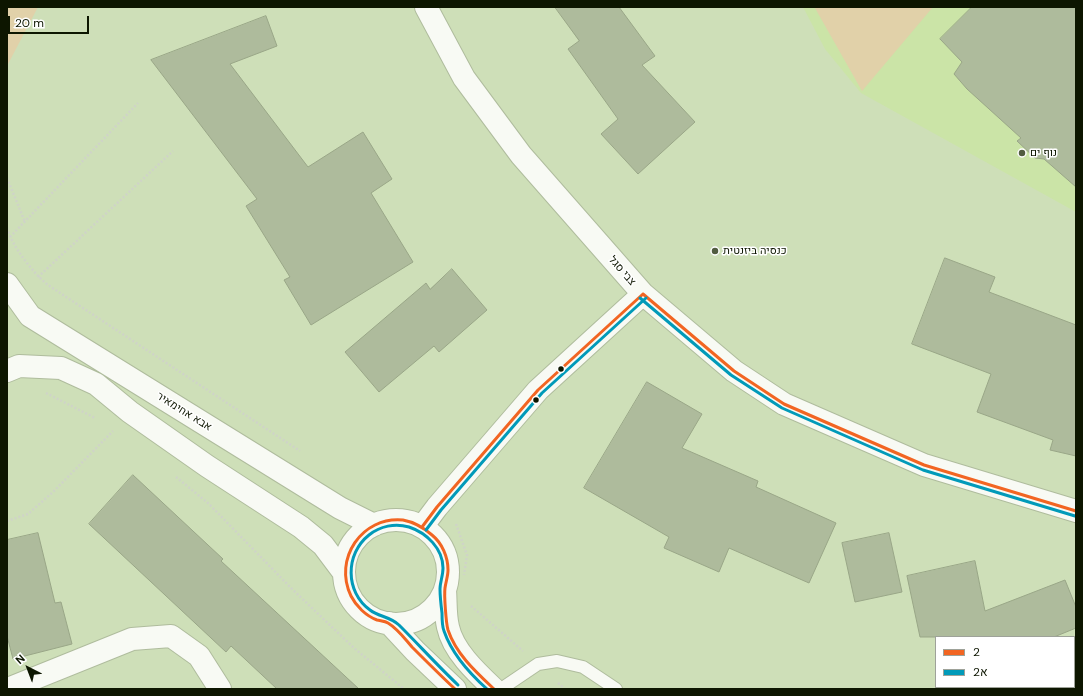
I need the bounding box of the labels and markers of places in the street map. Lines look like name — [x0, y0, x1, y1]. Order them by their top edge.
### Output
place label: נוף ים — [1030, 146, 1057, 160]
marker: נוף ים — [1017, 148, 1027, 158]
place label: כנסיה ביזנטית — [723, 244, 787, 258]
marker: כנסיה ביזנטית — [710, 246, 720, 256]
unlabelled marker — [556, 364, 566, 374]
unlabelled marker — [531, 395, 541, 405]

